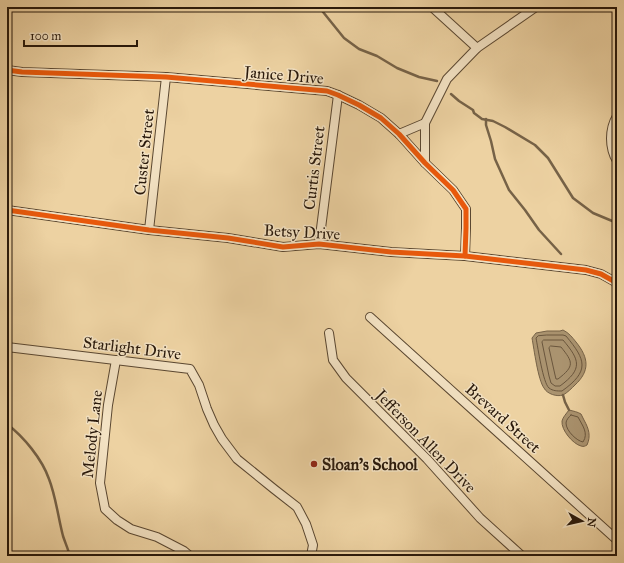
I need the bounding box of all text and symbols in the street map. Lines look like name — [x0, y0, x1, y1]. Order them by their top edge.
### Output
scale bar — [24, 22, 137, 48]
text: 100 m — [30, 29, 61, 43]
street label: Janice Drive — [241, 62, 325, 89]
street label: Custer Street — [130, 108, 158, 196]
street label: Curtis Street — [299, 125, 329, 211]
street label: Betsy Drive — [263, 221, 341, 244]
street label: Starlight Drive — [82, 333, 182, 364]
street label: Brevard Street — [462, 379, 545, 457]
street label: Jefferson Allen Drive — [370, 384, 480, 498]
street label: Melody Lane — [78, 389, 106, 479]
place label: Sloan's School — [322, 455, 418, 474]
marker: Sloan's School — [309, 459, 319, 469]
north arrow — [562, 501, 602, 541]
text: N — [584, 517, 598, 529]

